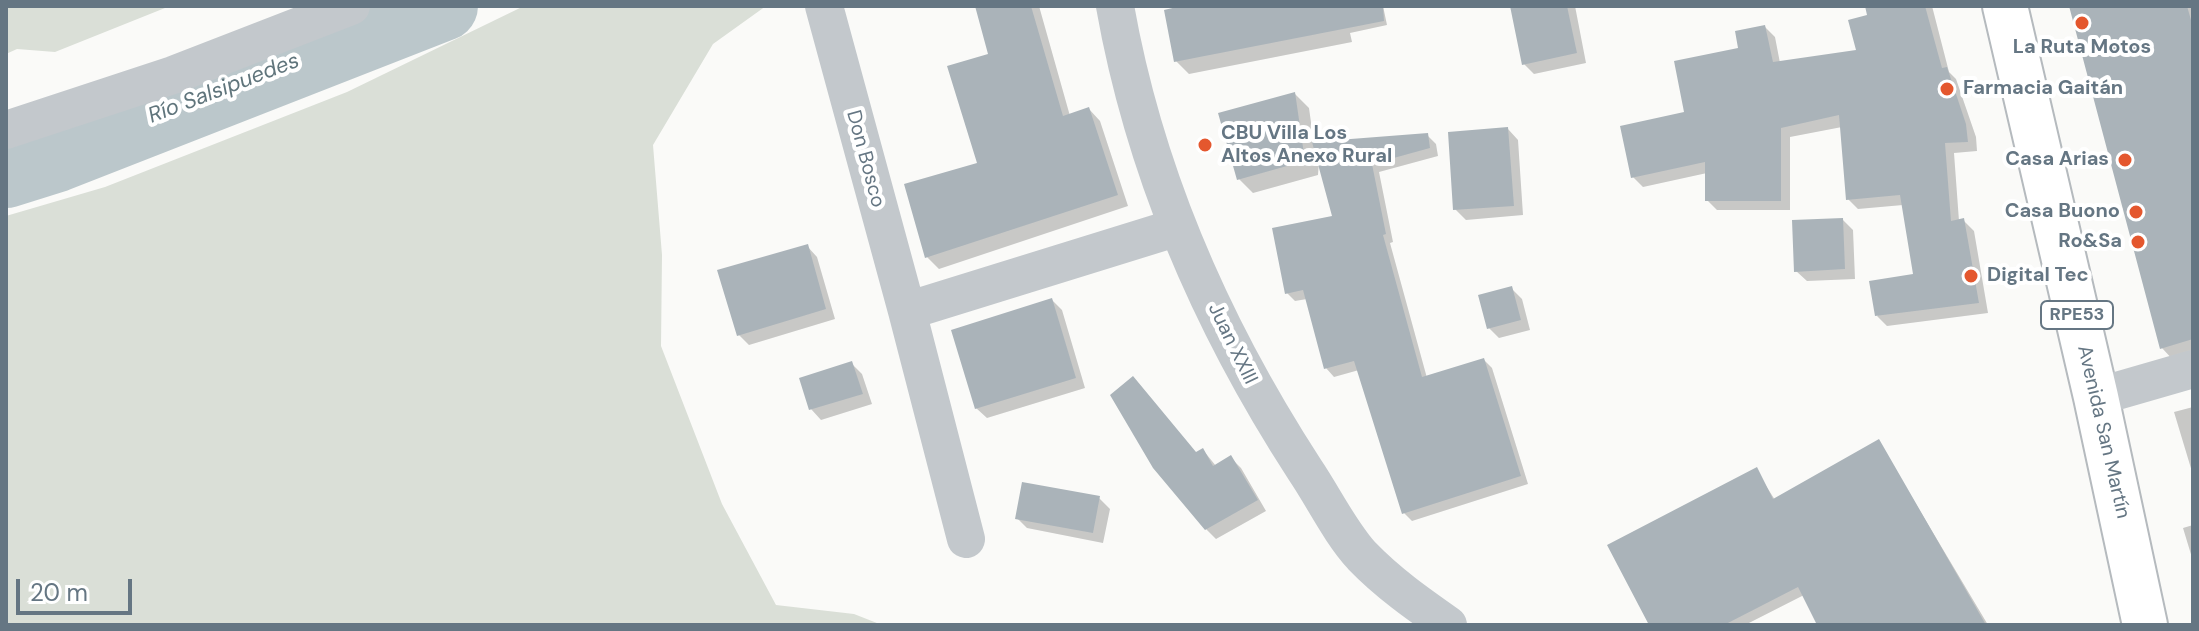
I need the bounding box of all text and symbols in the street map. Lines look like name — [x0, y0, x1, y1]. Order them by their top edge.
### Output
marker: La Ruta Motos — [2073, 14, 2091, 32]
place label: La Ruta Motos — [2013, 36, 2151, 60]
water label: Río Salsipuedes — [145, 48, 303, 130]
place label: Farmacia Gaitán — [1963, 77, 2123, 101]
marker: Farmacia Gaitán — [1938, 80, 1956, 98]
street label: Don Bosco — [841, 108, 889, 210]
place label: CBU Villa Los Altos Anexo Rural — [1221, 122, 1392, 169]
marker: CBU Villa Los Altos Anexo Rural — [1196, 136, 1214, 154]
place label: Casa Arias — [2005, 148, 2109, 172]
marker: Casa Arias — [2116, 151, 2134, 169]
place label: Casa Buono — [2005, 200, 2120, 224]
marker: Casa Buono — [2127, 203, 2145, 221]
place label: Ro&Sa — [2058, 230, 2122, 254]
marker: Ro&Sa — [2129, 233, 2147, 251]
place label: Digital Tec — [1987, 264, 2089, 288]
marker: Digital Tec — [1962, 267, 1980, 285]
street label: Juan XXIII — [1202, 299, 1262, 389]
road number: RPE53 — [2041, 301, 2113, 329]
street label: Avenida San Martín — [2071, 343, 2135, 521]
scale bar — [20, 563, 136, 613]
text: 20 m — [30, 577, 88, 608]

